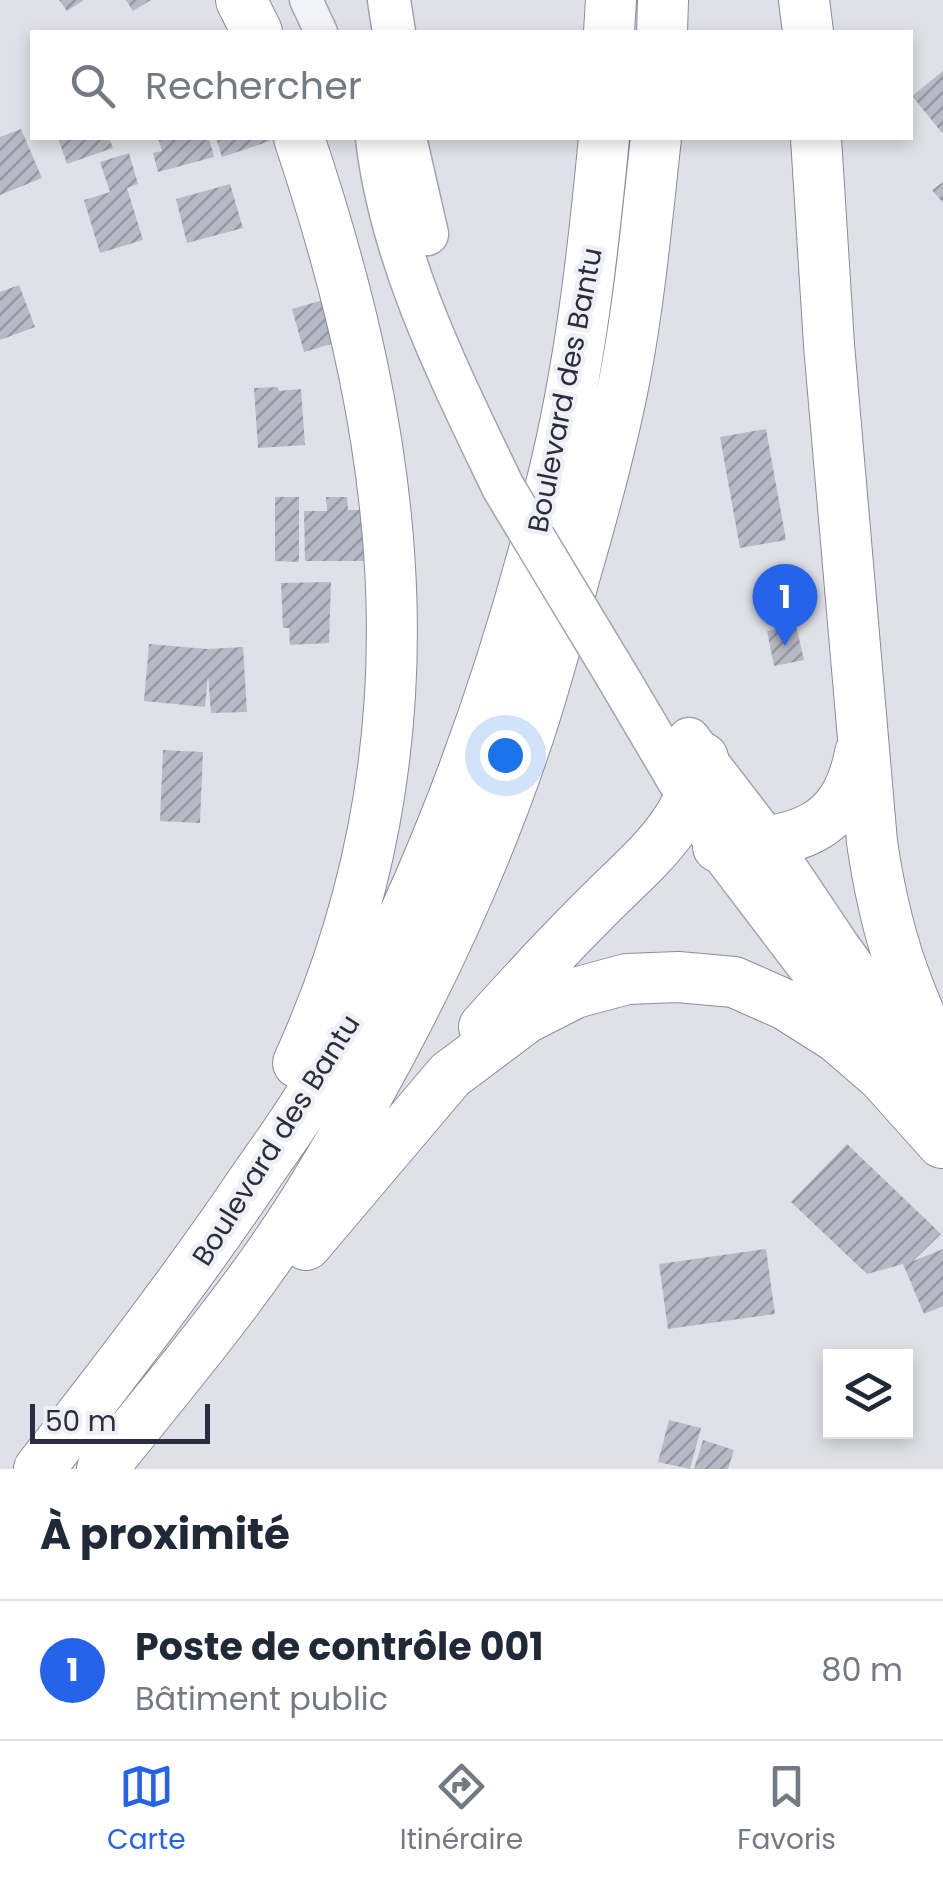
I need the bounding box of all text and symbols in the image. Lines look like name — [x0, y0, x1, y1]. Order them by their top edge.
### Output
search box — [30, 30, 913, 140]
icon: search — [65, 58, 120, 113]
text: Rechercher — [145, 59, 362, 112]
street label: Boulevard des Bantu — [518, 244, 612, 536]
pin: 1 — [752, 564, 818, 646]
your location — [480, 730, 531, 781]
street label: Boulevard des Bantu — [183, 1007, 369, 1273]
map controls — [823, 1349, 913, 1439]
button: layers — [823, 1349, 913, 1439]
scale bar — [30, 1399, 210, 1444]
text: 50 m — [45, 1402, 116, 1441]
text: À proximité — [40, 1505, 290, 1564]
text: Poste de contrôle 001 — [135, 1620, 544, 1673]
text: 1 — [66, 1647, 79, 1692]
text: 80 m — [821, 1647, 903, 1692]
text: Bâtiment public — [135, 1676, 388, 1721]
tab: Carte — [107, 1759, 186, 1861]
tab: Itinéraire — [400, 1759, 523, 1861]
tab: Favoris — [737, 1759, 836, 1861]

